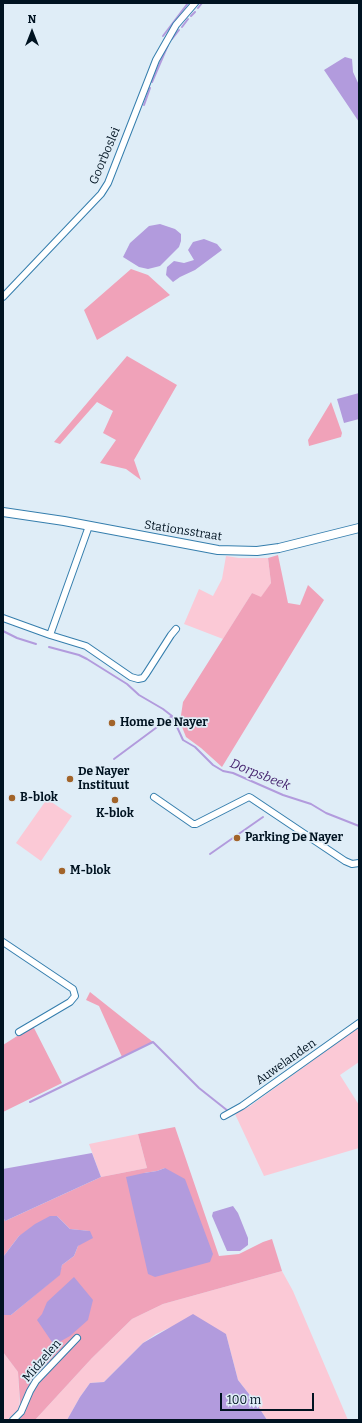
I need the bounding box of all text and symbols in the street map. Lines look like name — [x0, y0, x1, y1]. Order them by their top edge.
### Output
north arrow — [12, 12, 52, 52]
text: N — [28, 13, 36, 26]
street label: Goorboslei — [86, 125, 124, 187]
street label: Stationsstraat — [143, 518, 223, 544]
place label: Home De Nayer — [120, 716, 208, 730]
marker: Home De Nayer — [107, 718, 117, 728]
water label: Dorpsbeek — [228, 756, 292, 794]
place label: De Nayer Instituut — [78, 765, 129, 793]
marker: De Nayer Instituut — [65, 774, 75, 784]
place label: B-blok — [20, 791, 58, 805]
marker: B-blok — [7, 793, 17, 803]
marker: K-blok — [110, 795, 120, 805]
place label: K-blok — [96, 807, 134, 821]
place label: Parking De Nayer — [245, 831, 343, 845]
marker: Parking De Nayer — [232, 833, 242, 843]
place label: M-blok — [70, 864, 111, 878]
marker: M-blok — [57, 866, 67, 876]
street label: Auwelanden — [253, 1036, 319, 1088]
street label: Midzelen — [20, 1337, 64, 1385]
scale bar — [222, 1385, 316, 1411]
text: 100 m — [227, 1393, 261, 1407]

